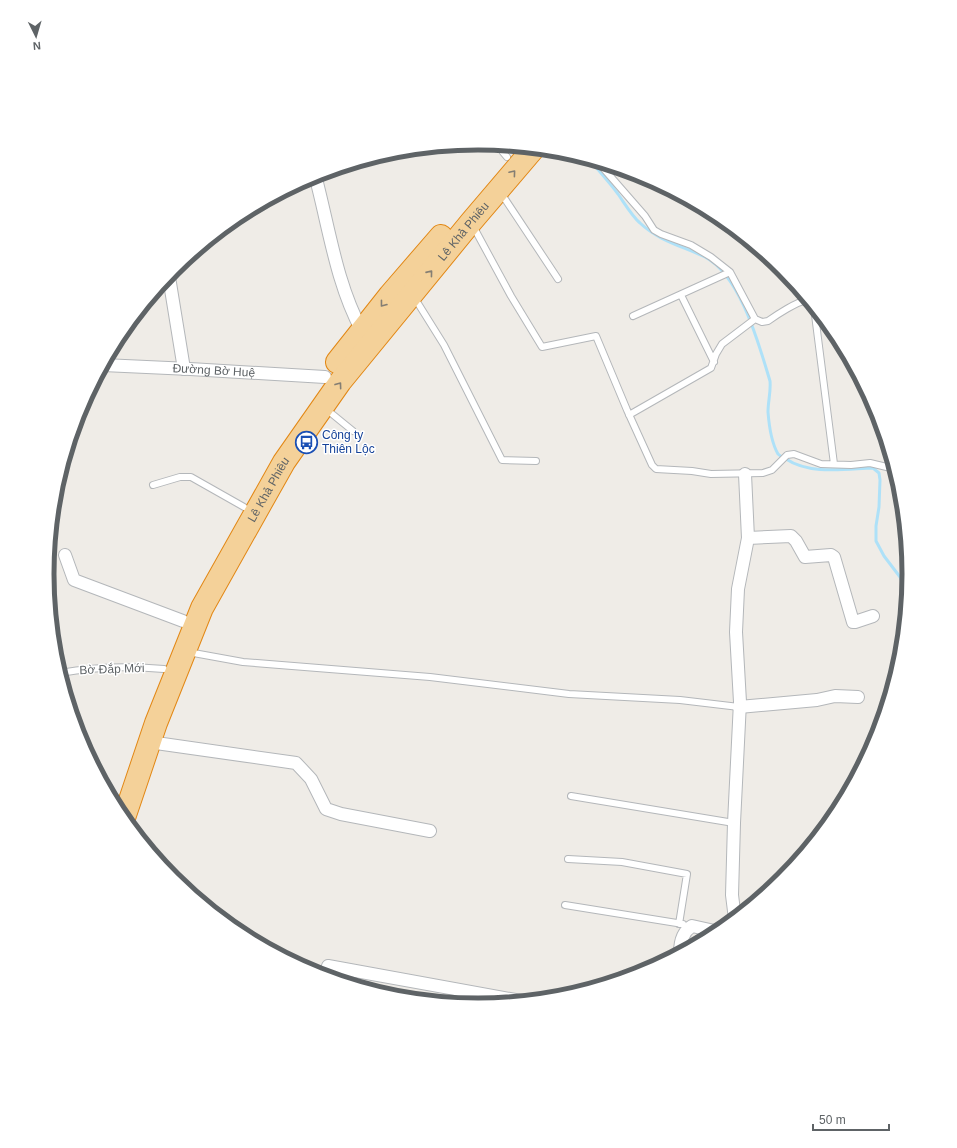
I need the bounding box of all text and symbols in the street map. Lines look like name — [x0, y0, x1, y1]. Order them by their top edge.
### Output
north arrow — [16, 16, 56, 56]
text: N — [32, 40, 41, 52]
one-way arrow — [508, 170, 515, 178]
street label: Lê Khả Phiêu — [435, 199, 492, 264]
one-way arrow — [425, 270, 432, 277]
one-way arrow — [381, 300, 388, 307]
street label: Đường Bờ Huệ — [172, 361, 256, 380]
one-way arrow — [334, 382, 341, 389]
place label: Công ty Thiên Lộc — [322, 428, 375, 456]
bus stop icon: Công ty Thiên Lộc — [294, 429, 320, 455]
street label: Lê Khả Phiêu — [245, 454, 292, 524]
street label: Bờ Đắp Mới — [79, 660, 145, 677]
scale bar — [813, 1106, 889, 1132]
text: 50 m — [819, 1113, 846, 1127]

